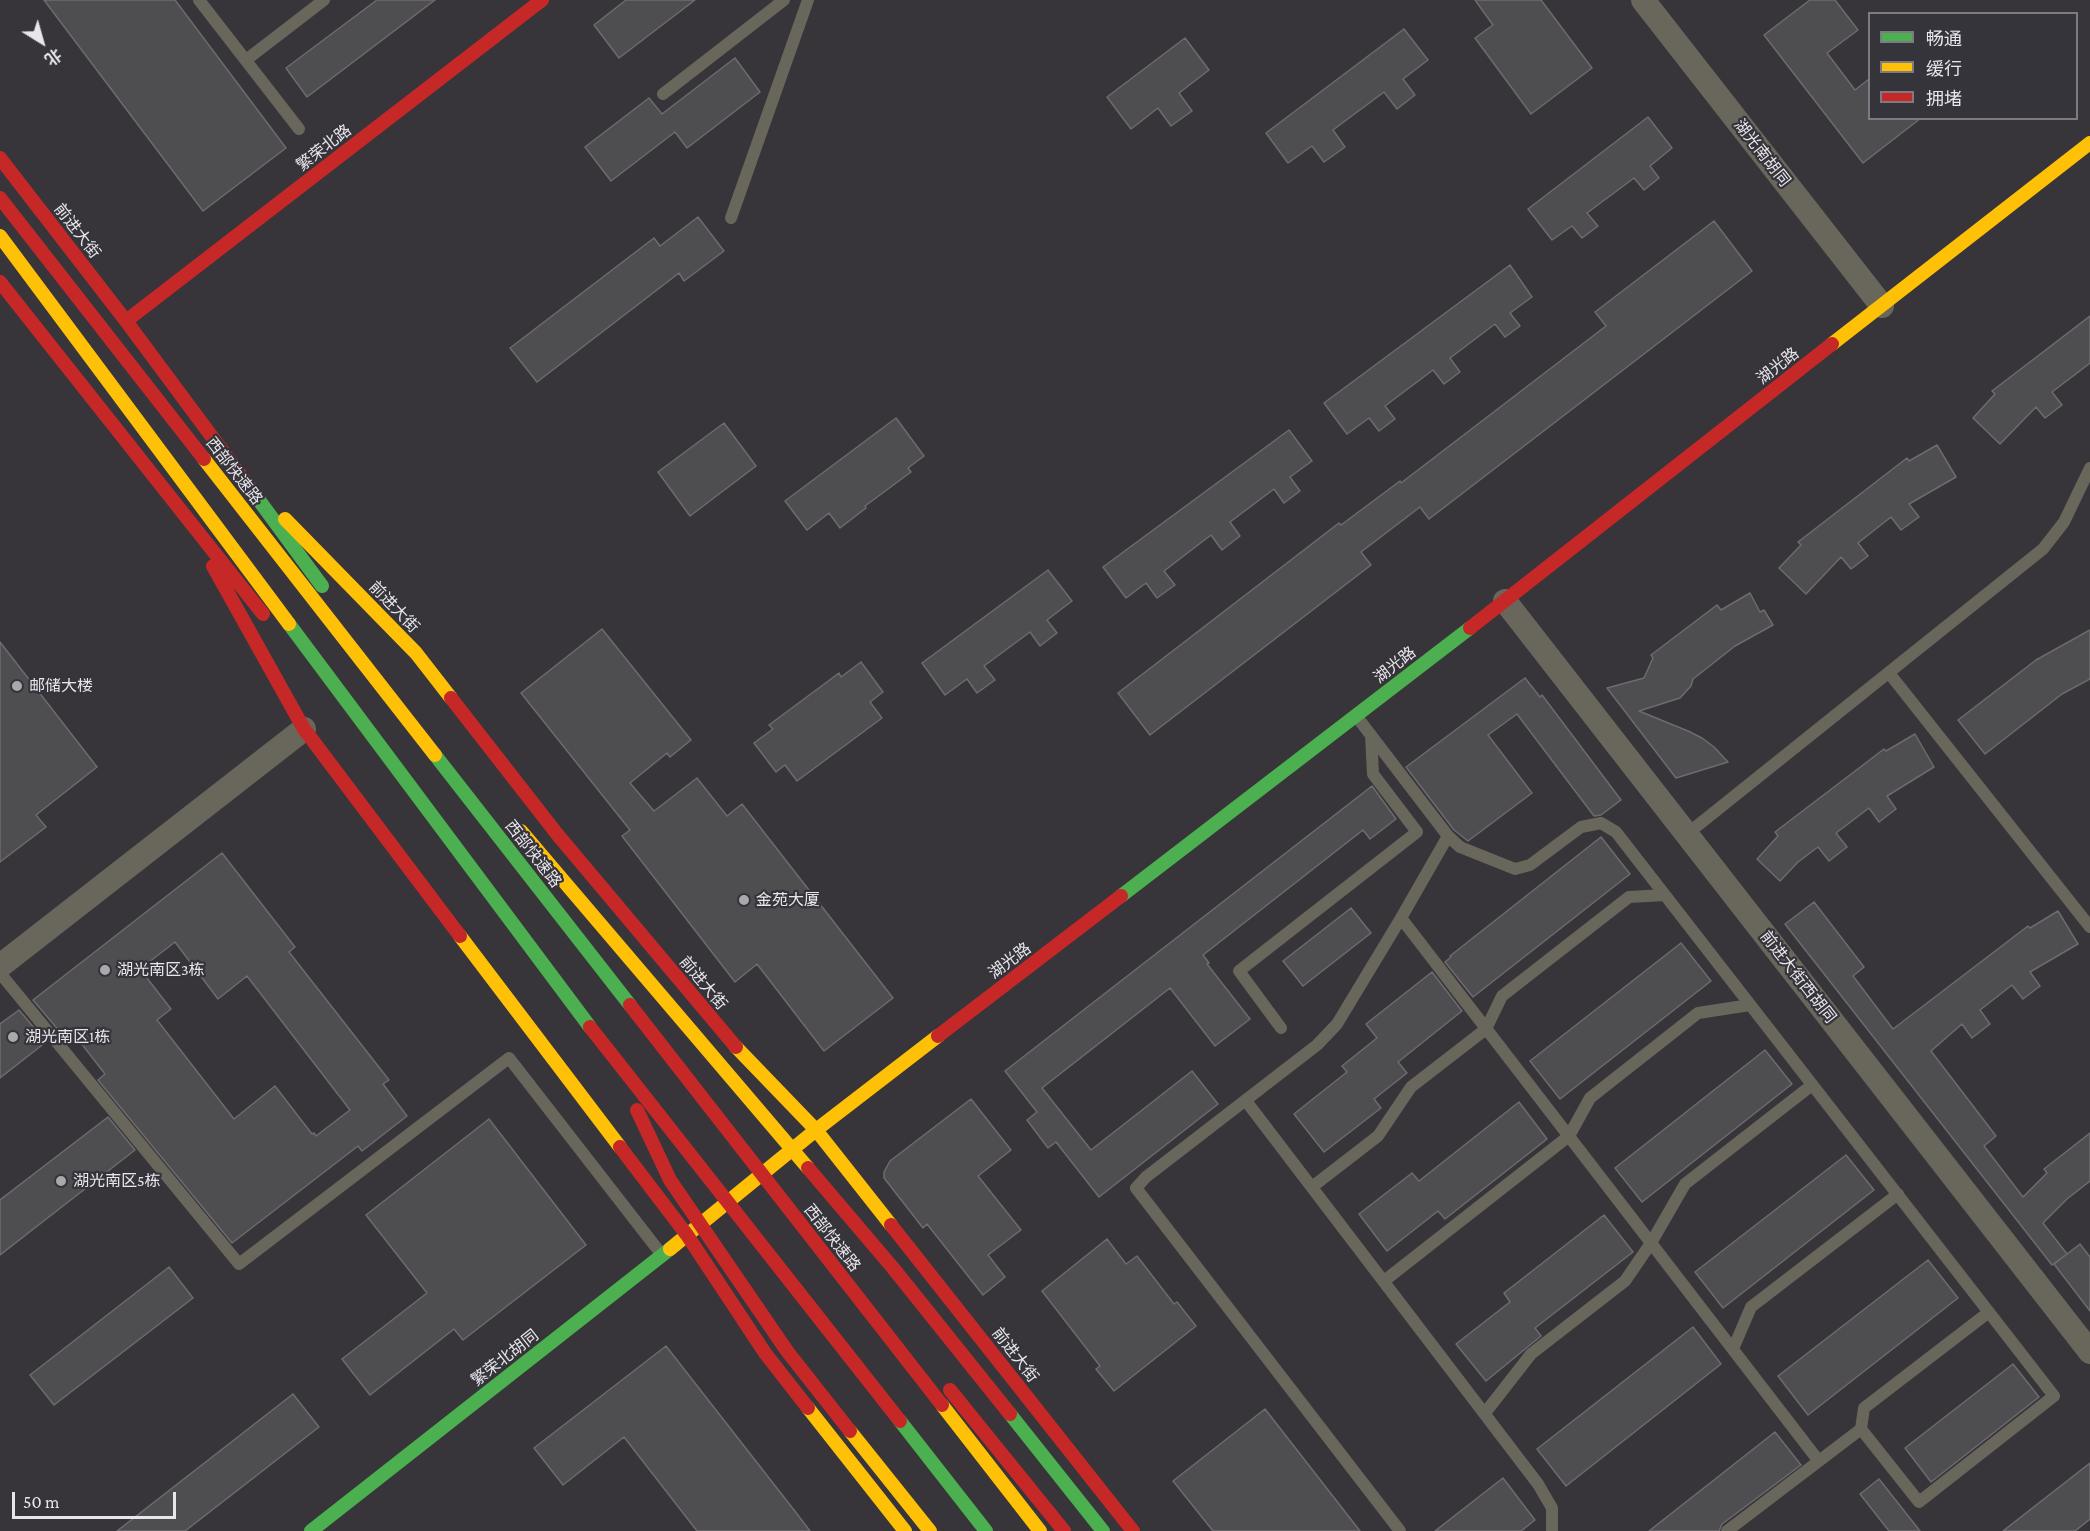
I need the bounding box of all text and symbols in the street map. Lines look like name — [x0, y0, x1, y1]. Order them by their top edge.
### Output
north arrow — [12, 12, 72, 72]
legend — [1868, 12, 2078, 120]
text: 畅通 — [1926, 29, 1962, 49]
text: 北 — [42, 45, 65, 68]
text: 缓行 — [1926, 59, 1962, 79]
text: 拥堵 — [1926, 89, 1962, 109]
street label: 湖光南胡同 — [1730, 116, 1794, 190]
street label: 繁荣北路 — [293, 121, 355, 175]
street label: 前进大街 — [50, 200, 104, 262]
street label: 湖光路 — [1753, 344, 1803, 388]
street label: 西部快速路 — [202, 434, 266, 508]
street label: 前进大街 — [365, 577, 423, 637]
street label: 湖光路 — [1370, 643, 1420, 687]
place label: 邮储大楼 — [29, 676, 93, 696]
marker: 邮储大楼 — [10, 679, 24, 693]
street label: 西部快速路 — [501, 817, 565, 891]
place label: 金苑大厦 — [756, 890, 820, 910]
marker: 金苑大厦 — [737, 893, 751, 907]
street label: 前进大街西胡同 — [1756, 927, 1840, 1027]
street label: 湖光路 — [985, 939, 1035, 983]
street label: 前进大街 — [675, 952, 731, 1014]
place label: 湖光南区3栋 — [117, 960, 205, 980]
marker: 湖光南区3栋 — [98, 963, 112, 977]
place label: 湖光南区1栋 — [25, 1027, 110, 1047]
marker: 湖光南区1栋 — [6, 1030, 20, 1044]
place label: 湖光南区5栋 — [73, 1171, 161, 1191]
marker: 湖光南区5栋 — [54, 1174, 68, 1188]
street label: 西部快速路 — [800, 1201, 864, 1275]
street label: 前进大街 — [988, 1324, 1042, 1386]
street label: 繁荣北胡同 — [468, 1326, 542, 1390]
scale bar — [15, 1480, 178, 1518]
text: 50 m — [23, 1492, 60, 1512]

